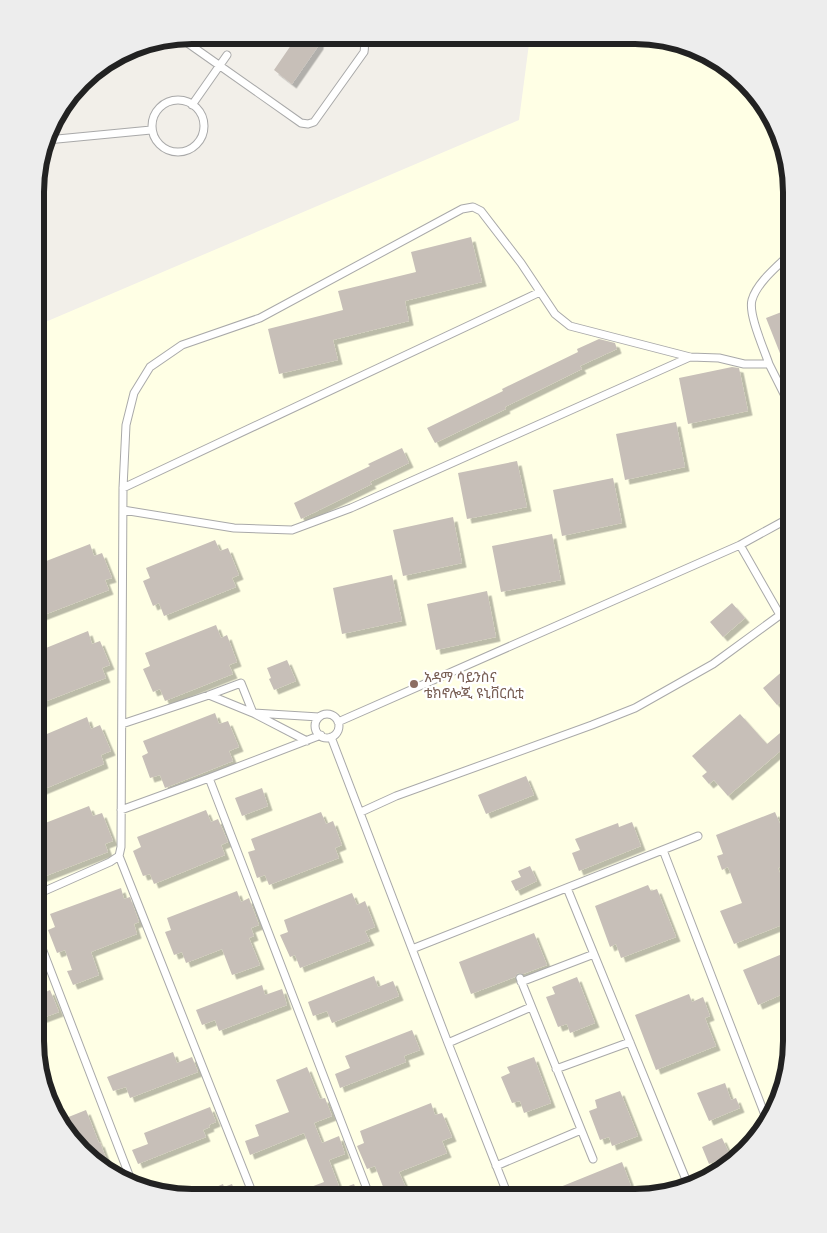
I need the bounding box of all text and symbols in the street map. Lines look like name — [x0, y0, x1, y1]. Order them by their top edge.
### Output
place label: አዳማ ሳይንስና ቴክኖሎጂ ዩኒቨርሲቲ — [424, 667, 524, 702]
marker: አዳማ ሳይንስና ቴክኖሎጂ ዩኒቨርሲቲ — [408, 678, 420, 690]

